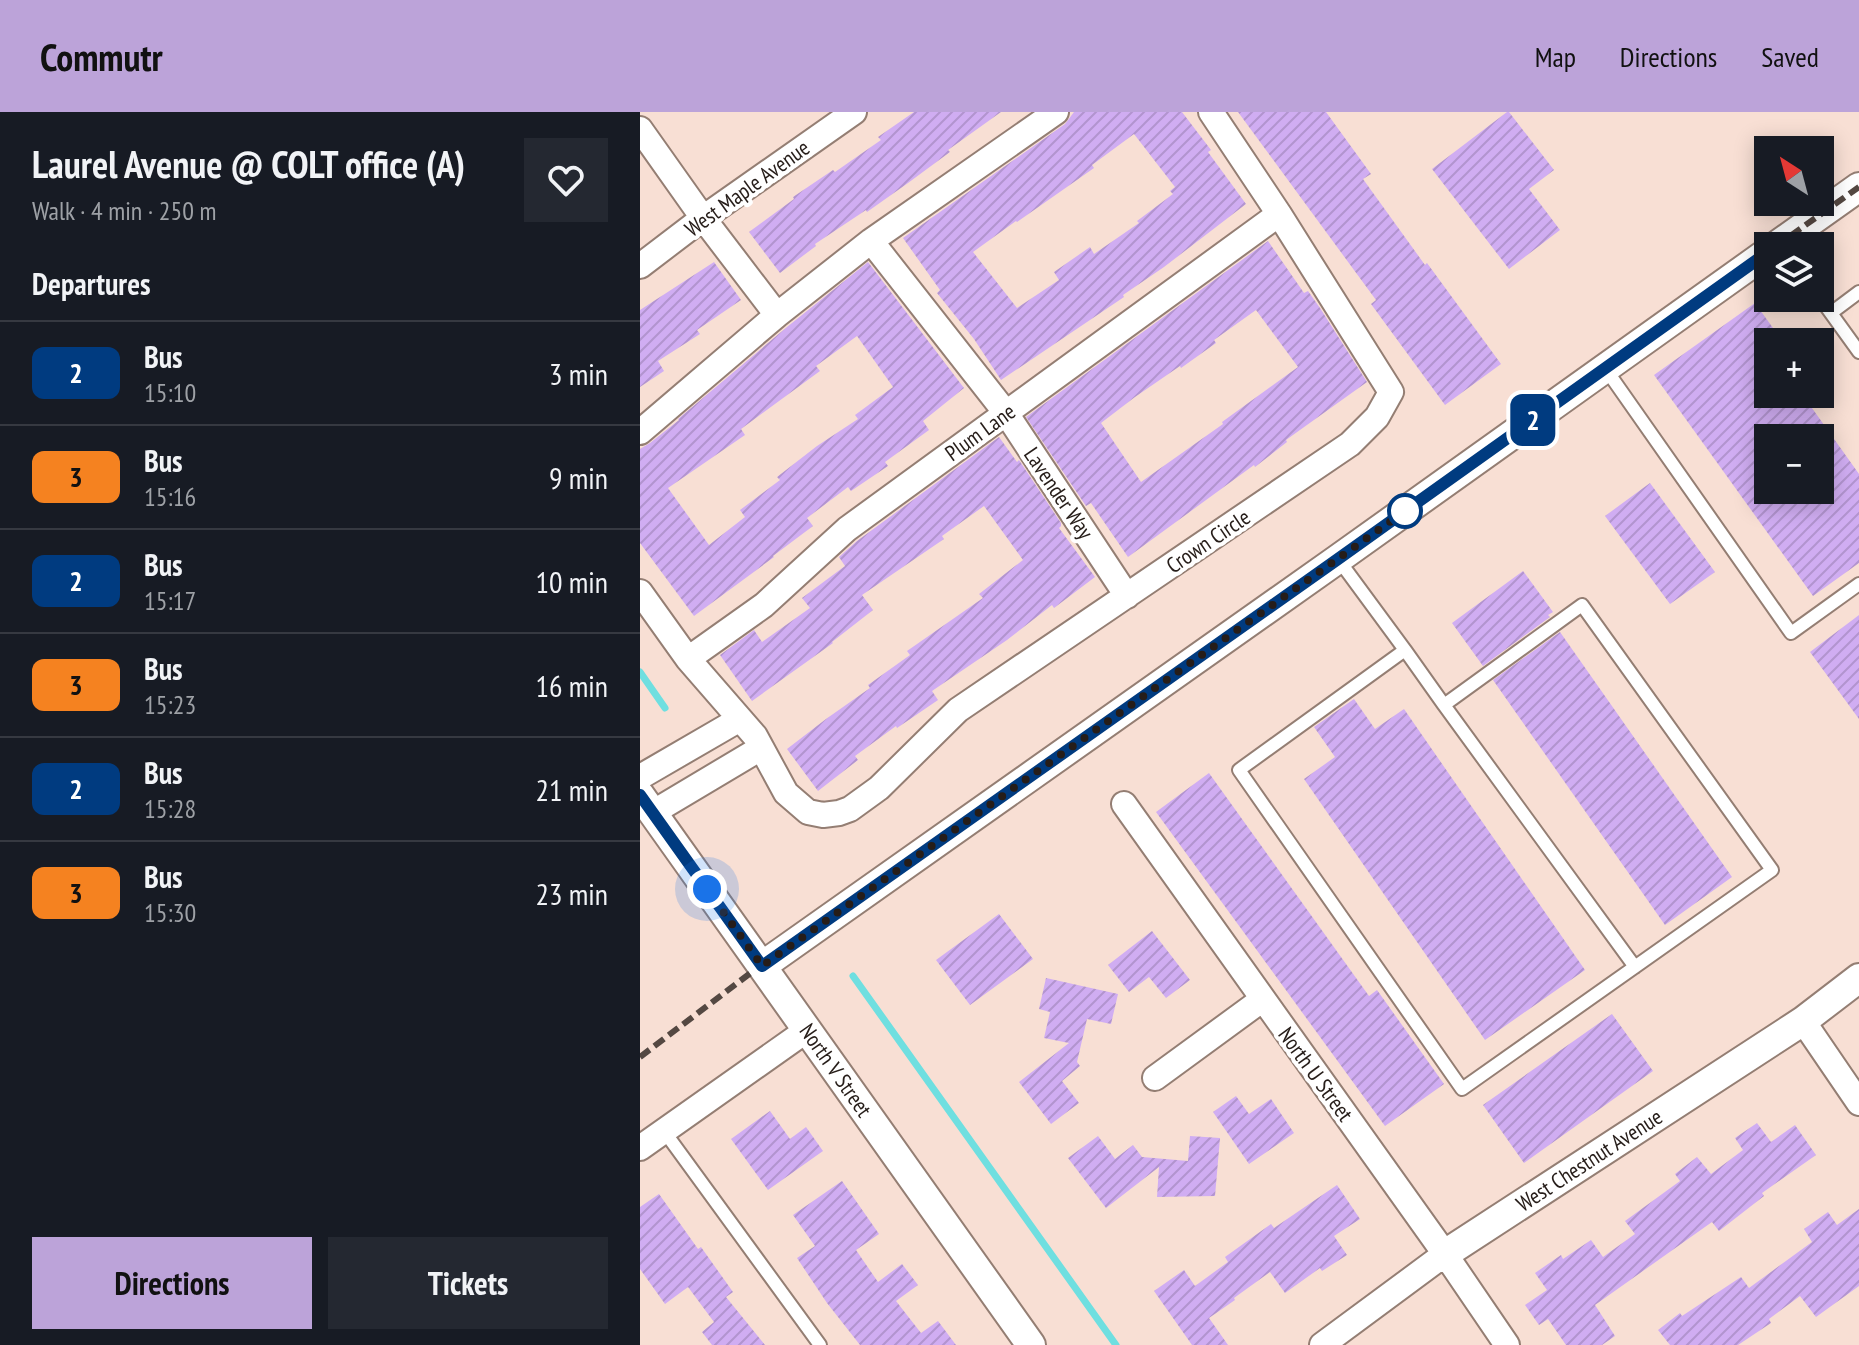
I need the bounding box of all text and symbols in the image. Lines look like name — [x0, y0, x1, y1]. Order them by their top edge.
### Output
text: Commutr — [40, 32, 163, 81]
text: Map — [1535, 38, 1576, 75]
text: Directions — [1620, 38, 1717, 75]
text: Saved — [1761, 38, 1819, 75]
street label: West Maple Avenue — [679, 133, 815, 243]
north arrow — [1754, 136, 1834, 216]
map controls — [1754, 136, 1834, 504]
button: heart — [524, 138, 608, 222]
text: Laurel Avenue @ COLT office (A) — [32, 139, 465, 188]
text: Walk · 4 min · 250 m — [32, 194, 216, 227]
button: layers — [1754, 232, 1834, 312]
text: Departures — [32, 264, 150, 303]
button: + — [1754, 328, 1834, 408]
text: Bus — [144, 337, 183, 376]
text: 2 — [69, 354, 83, 391]
text: 3 min — [549, 354, 608, 393]
text: 15:10 — [144, 376, 196, 409]
line badge: 2 — [1507, 394, 1559, 446]
street label: Plum Lane — [939, 397, 1021, 467]
text: 2 — [1526, 401, 1540, 438]
button: − — [1754, 424, 1834, 504]
text: Bus — [144, 441, 183, 480]
street label: Lavender Way — [1018, 442, 1100, 545]
text: 3 — [69, 458, 83, 495]
text: 9 min — [549, 458, 608, 497]
text: 15:16 — [144, 480, 196, 513]
unlabelled marker — [1388, 494, 1422, 528]
street label: Crown Circle — [1161, 503, 1255, 579]
text: Bus — [144, 545, 183, 584]
text: 2 — [69, 562, 83, 599]
text: 10 min — [535, 562, 608, 601]
text: 15:17 — [144, 584, 196, 617]
text: Bus — [144, 649, 183, 688]
text: 3 — [69, 666, 83, 703]
text: 16 min — [535, 666, 608, 705]
text: 15:23 — [144, 688, 196, 721]
text: Bus — [144, 753, 183, 792]
text: 2 — [69, 770, 83, 807]
text: 21 min — [535, 770, 608, 809]
text: 15:28 — [144, 792, 196, 825]
text: Bus — [144, 857, 183, 896]
your location — [687, 869, 727, 909]
text: 3 — [69, 874, 83, 911]
text: 23 min — [535, 874, 608, 913]
text: 15:30 — [144, 896, 196, 929]
street label: North V Street — [794, 1018, 878, 1122]
street label: North U Street — [1272, 1021, 1360, 1127]
street label: West Chestnut Avenue — [1511, 1102, 1667, 1218]
button: Directions — [32, 1237, 312, 1329]
button: Tickets — [328, 1237, 608, 1329]

